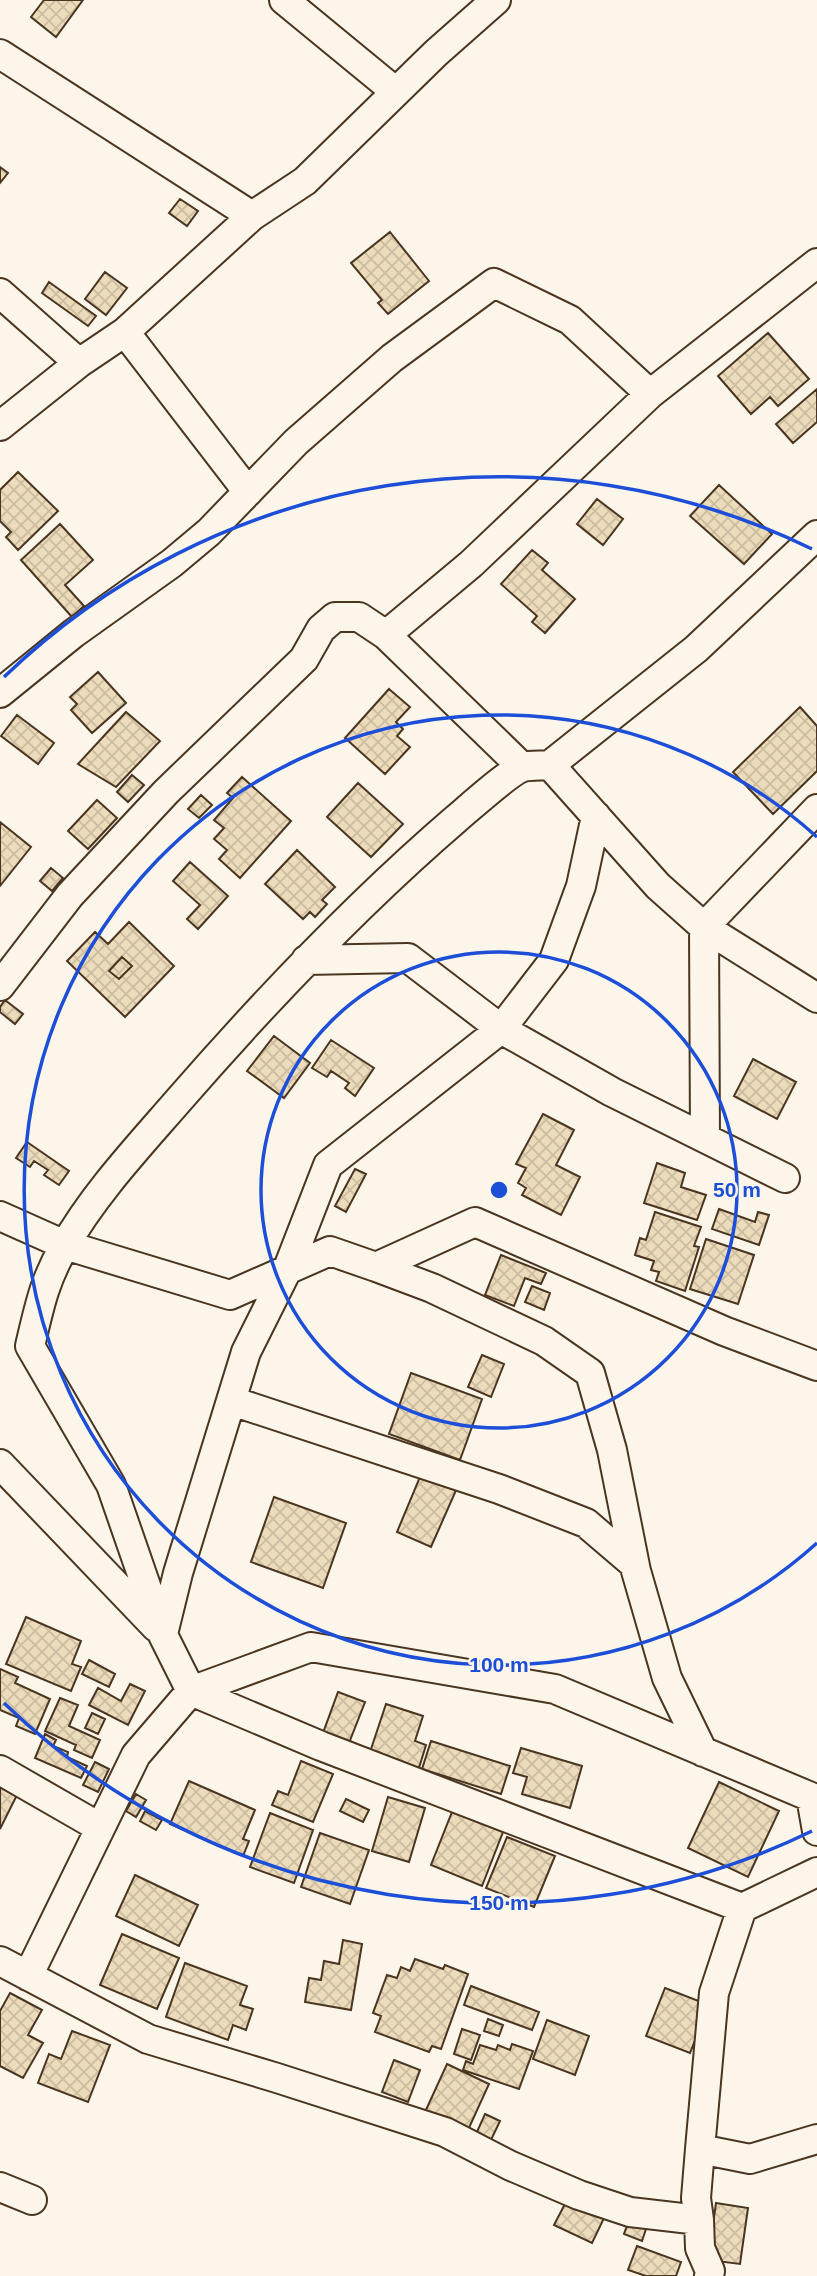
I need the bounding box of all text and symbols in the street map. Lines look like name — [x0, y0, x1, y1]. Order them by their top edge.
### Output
centre of rings — [487, 1178, 511, 1202]
text: 50 m — [713, 1178, 761, 1201]
text: 100 m — [469, 1653, 529, 1676]
text: 150 m — [469, 1891, 529, 1914]

